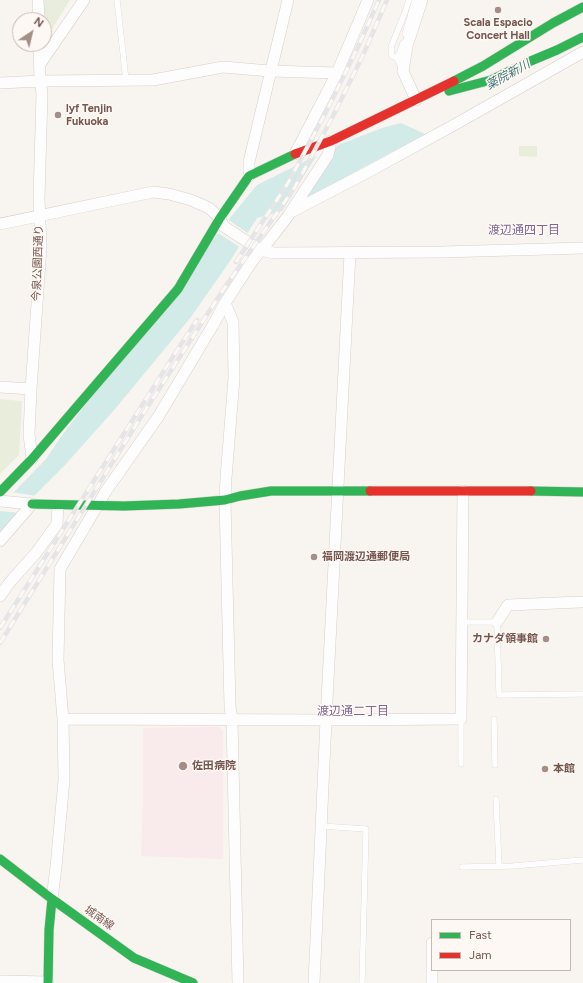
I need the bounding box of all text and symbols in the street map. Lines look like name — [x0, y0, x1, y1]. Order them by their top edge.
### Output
marker: Scala Espacio Concert Hall — [493, 5, 503, 15]
north arrow — [12, 12, 52, 52]
text: N — [31, 15, 46, 30]
place label: Scala Espacio Concert Hall — [463, 16, 533, 42]
water label: 薬院新川 — [484, 57, 532, 93]
place label: lyf Tenjin Fukuoka — [66, 102, 112, 128]
marker: lyf Tenjin Fukuoka — [53, 110, 63, 120]
district label: 渡辺通四丁目 — [488, 223, 560, 237]
street label: 今泉公園西通り — [30, 224, 46, 302]
place label: 福岡渡辺通郵便局 — [322, 550, 410, 564]
marker: 福岡渡辺通郵便局 — [309, 552, 319, 562]
place label: カナダ領事館 — [472, 632, 538, 646]
marker: カナダ領事館 — [541, 634, 551, 644]
district label: 渡辺通二丁目 — [317, 704, 389, 718]
place label: 佐田病院 — [192, 759, 236, 773]
marker: 佐田病院 — [177, 760, 189, 772]
place label: 本館 — [553, 762, 575, 776]
marker: 本館 — [540, 764, 550, 774]
street label: 城南線 — [82, 903, 116, 933]
legend — [431, 919, 571, 971]
text: Fast — [469, 928, 492, 942]
text: Jam — [469, 948, 492, 962]

